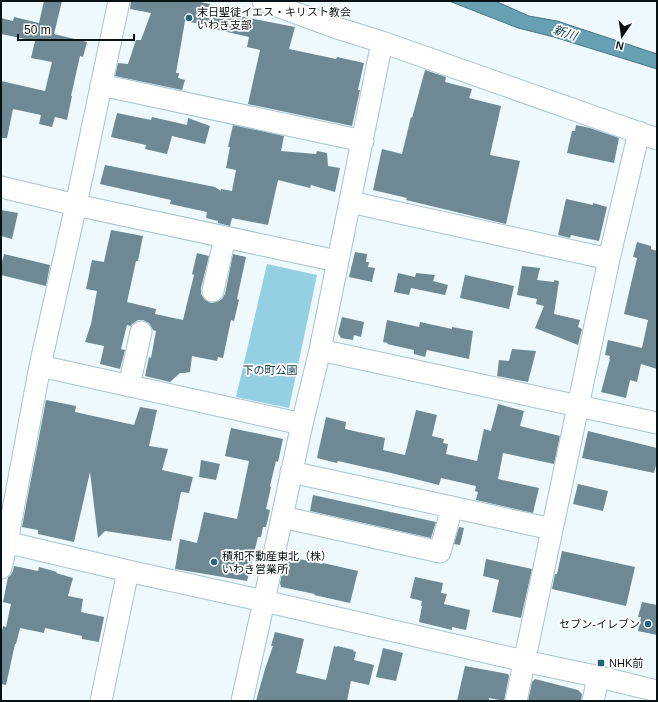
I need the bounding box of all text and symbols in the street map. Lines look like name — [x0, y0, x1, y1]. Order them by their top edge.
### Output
place label: 末日聖徒イエス・キリスト教会 いわき支部 — [197, 6, 351, 31]
marker: 末日聖徒イエス・キリスト教会 いわき支部 — [184, 13, 194, 23]
scale bar — [18, 16, 134, 42]
north arrow — [602, 16, 642, 56]
text: 50 m — [24, 23, 51, 37]
water label: 新川 — [551, 23, 580, 44]
text: N — [614, 39, 625, 52]
park label: 下の町公園 — [243, 364, 298, 376]
place label: 積和不動産東北（株） いわき営業所 — [222, 550, 332, 575]
marker: 積和不動産東北（株） いわき営業所 — [209, 557, 219, 567]
place label: セブン-イレブン — [559, 618, 640, 630]
marker: セブン-イレブン — [643, 619, 653, 629]
place label: NHK前 — [609, 657, 643, 669]
marker: NHK前 — [596, 658, 606, 668]

